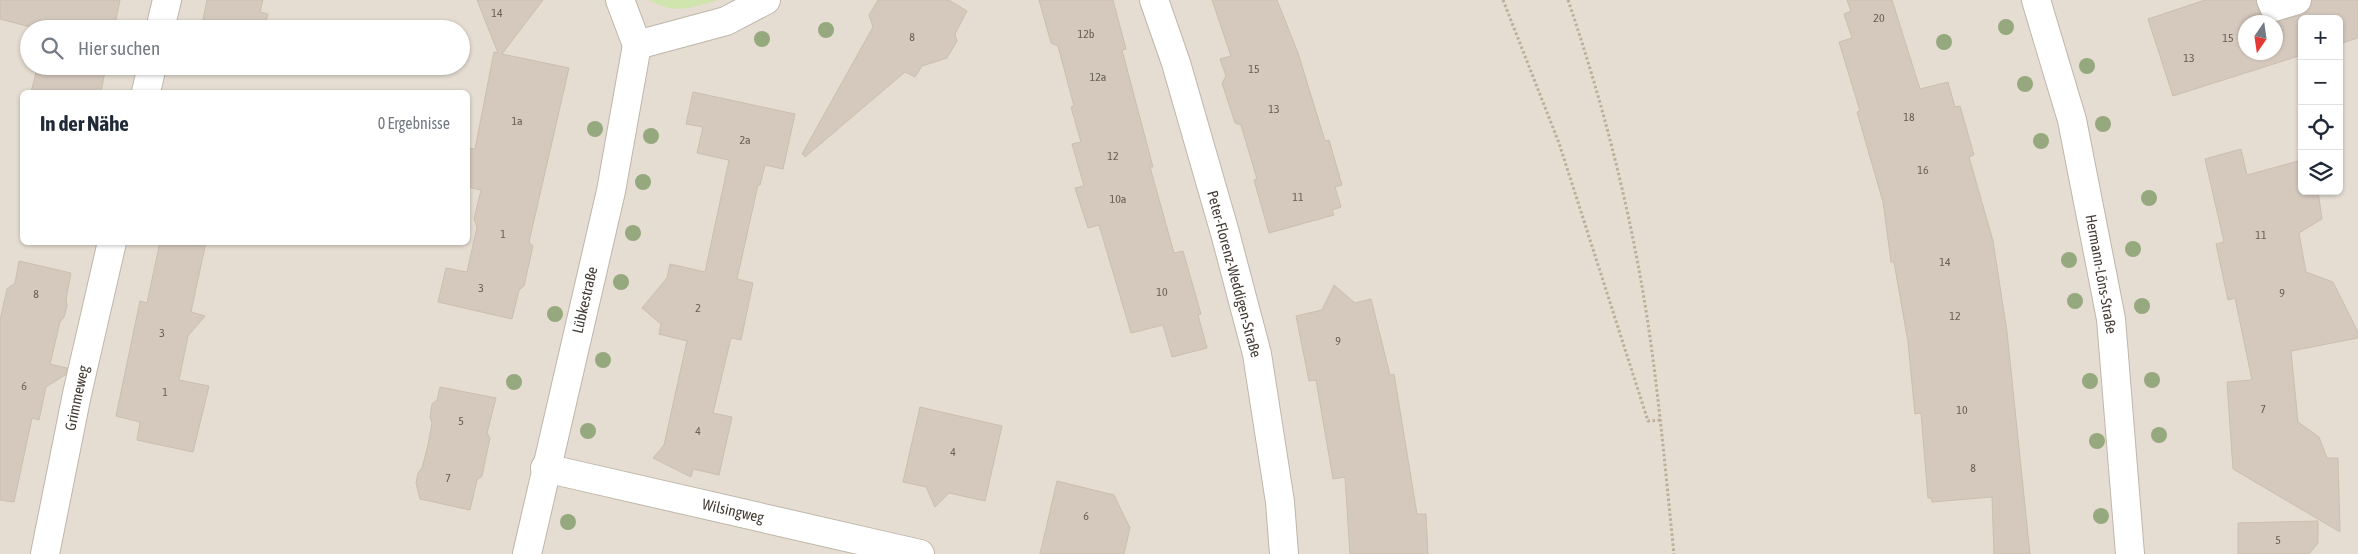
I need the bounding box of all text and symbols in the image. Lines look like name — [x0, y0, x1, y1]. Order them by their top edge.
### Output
house number: 14 — [491, 6, 503, 20]
house number: 20 — [1873, 11, 1885, 25]
north arrow — [2238, 15, 2283, 60]
map controls — [2298, 15, 2343, 195]
button: + — [2298, 15, 2343, 60]
search box — [20, 20, 470, 75]
house number: 12b — [1078, 27, 1095, 41]
house number: 8 — [909, 30, 915, 44]
house number: 15 — [2222, 31, 2234, 45]
icon: search — [38, 34, 66, 62]
text: Hier suchen — [78, 37, 160, 59]
house number: 13 — [2183, 51, 2195, 65]
button: − — [2298, 60, 2343, 105]
house number: 15 — [1248, 62, 1260, 76]
house number: 12a — [1090, 70, 1106, 84]
house number: 13 — [1268, 102, 1280, 116]
button: locate — [2298, 105, 2343, 150]
house number: 18 — [1903, 110, 1915, 124]
text: In der Nähe — [40, 111, 129, 135]
text: 0 Ergebnisse — [378, 114, 450, 132]
house number: 1a — [511, 114, 523, 128]
house number: 2a — [739, 133, 751, 147]
house number: 12 — [1107, 149, 1119, 163]
button: layers — [2298, 150, 2343, 195]
house number: 16 — [1917, 163, 1929, 177]
street label: Peter-Florenz-Weddigen-Straße — [1204, 189, 1265, 359]
house number: 11 — [1292, 190, 1304, 204]
house number: 10a — [1110, 192, 1126, 206]
street label: Hermann-Löns-Straße — [2083, 213, 2120, 335]
house number: 1 — [500, 227, 506, 241]
house number: 11 — [2255, 228, 2267, 242]
house number: 14 — [1939, 255, 1951, 269]
street label: Lübkestraße — [569, 265, 600, 335]
house number: 3 — [478, 281, 484, 295]
house number: 10 — [1156, 285, 1168, 299]
house number: 9 — [2279, 286, 2285, 300]
house number: 8 — [33, 287, 39, 301]
house number: 2 — [695, 301, 701, 315]
house number: 12 — [1949, 309, 1961, 323]
house number: 3 — [159, 326, 165, 340]
house number: 9 — [1335, 334, 1341, 348]
street label: Grimmeweg — [61, 363, 92, 432]
house number: 6 — [21, 379, 27, 393]
house number: 1 — [162, 385, 168, 399]
house number: 7 — [2260, 402, 2266, 416]
house number: 10 — [1956, 403, 1968, 417]
house number: 5 — [458, 414, 464, 428]
house number: 4 — [695, 424, 701, 438]
house number: 4 — [950, 445, 956, 459]
house number: 8 — [1970, 461, 1976, 475]
house number: 7 — [445, 471, 451, 485]
street label: Wilsingweg — [701, 495, 766, 526]
house number: 6 — [1083, 509, 1089, 523]
house number: 5 — [2275, 533, 2281, 547]

